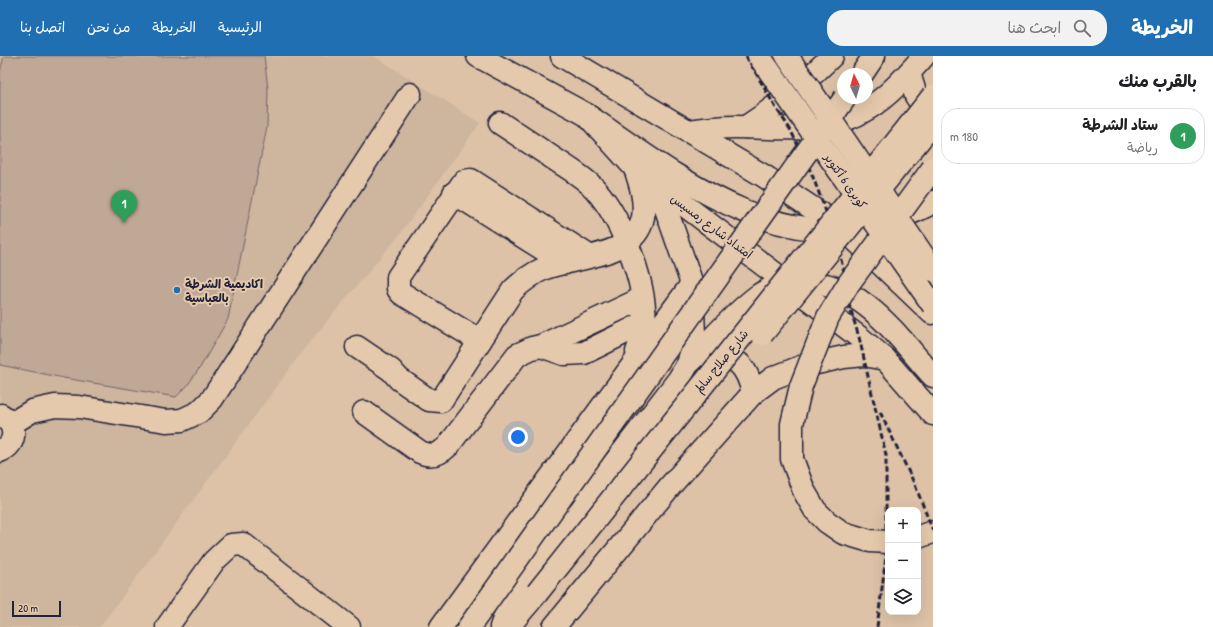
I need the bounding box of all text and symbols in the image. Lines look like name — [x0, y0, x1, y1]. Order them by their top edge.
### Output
search box — [827, 10, 1107, 46]
text: الخريطة — [1131, 14, 1193, 40]
text: اتصل بنا — [20, 17, 65, 36]
text: من نحن — [87, 17, 130, 36]
text: الخريطة — [152, 17, 196, 36]
text: الرئيسية — [218, 17, 262, 36]
text: ابحث هنا — [1008, 17, 1061, 38]
icon: search — [1071, 17, 1093, 39]
north arrow — [837, 68, 873, 104]
text: بالقرب منك — [1119, 69, 1197, 92]
text: ستاد الشرطة — [1082, 114, 1158, 135]
text: 180 m — [950, 127, 978, 145]
text: 1 — [1181, 127, 1185, 145]
text: رياضة — [1127, 138, 1158, 156]
street label: كوبرى 6 أكتوبر — [820, 149, 871, 212]
street label: امتداد شارع رمسيس — [667, 189, 757, 263]
pin: 1 — [111, 190, 137, 223]
place label: اكاديمية الشرطة بالعباسية — [185, 275, 263, 306]
marker: اكاديمية الشرطة بالعباسية — [172, 285, 182, 295]
street label: شارع صلاح سالم — [690, 326, 753, 398]
your location — [508, 427, 528, 447]
map controls — [885, 507, 921, 615]
button: + — [885, 507, 921, 543]
button: − — [885, 543, 921, 579]
button: layers — [885, 579, 921, 615]
scale bar — [12, 599, 61, 618]
text: 20 m — [18, 601, 38, 615]

